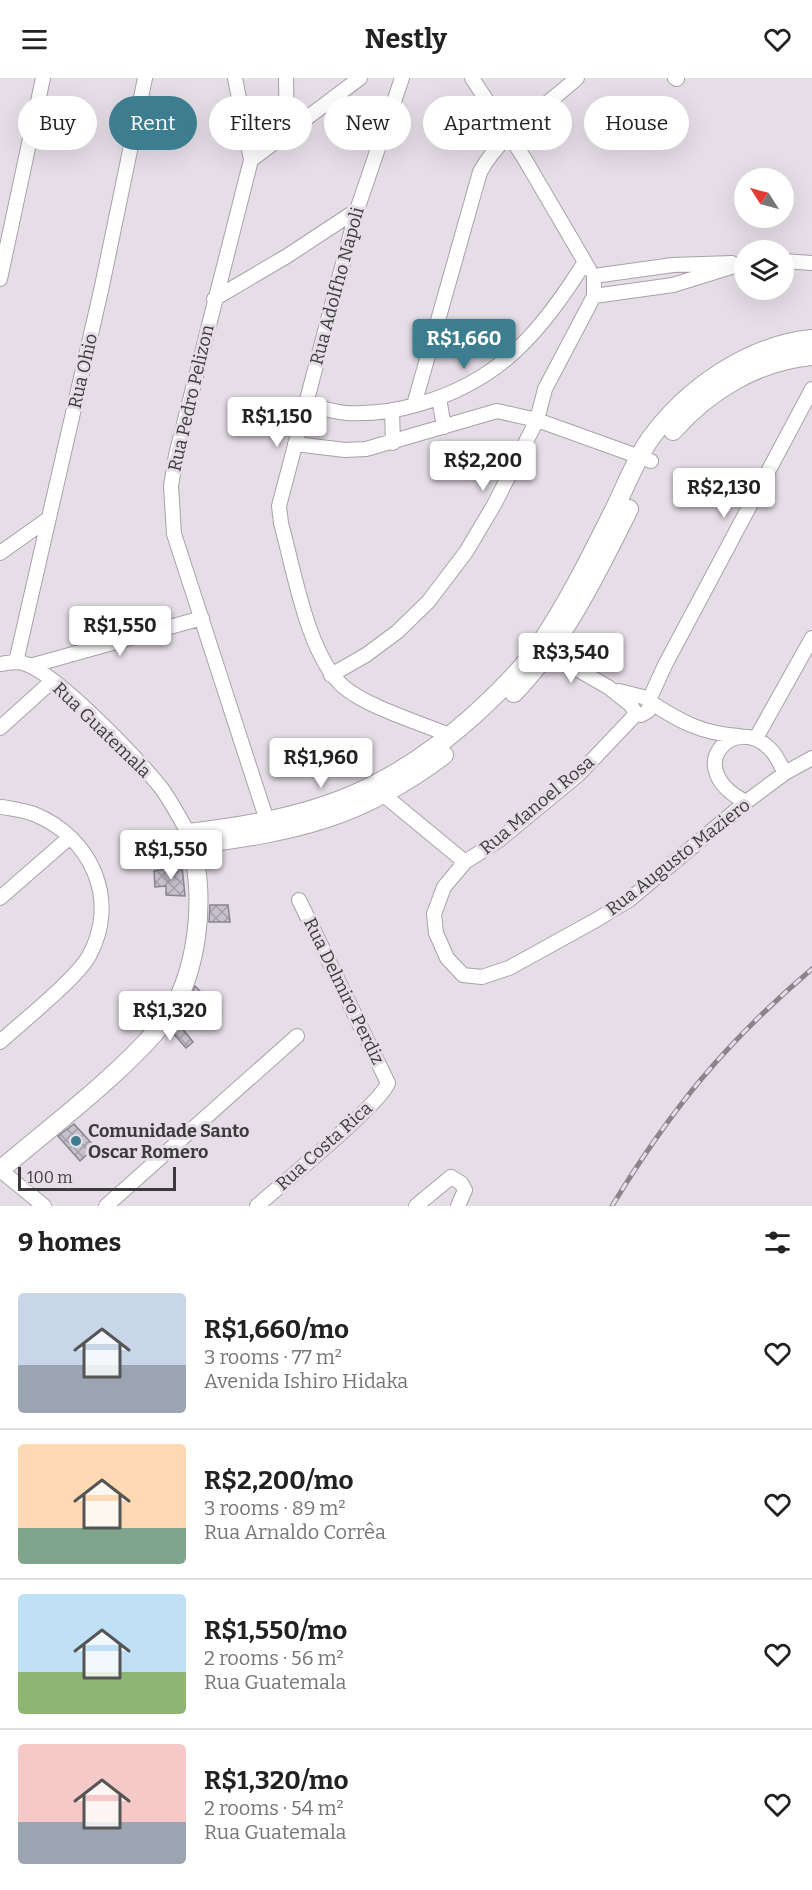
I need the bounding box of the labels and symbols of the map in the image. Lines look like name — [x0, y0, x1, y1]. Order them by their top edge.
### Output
north arrow — [734, 168, 794, 228]
street label: Rua Adolfho Napoli — [305, 205, 369, 367]
pin: R$1,660 — [409, 319, 519, 370]
street label: Rua Pedro Pelizon — [163, 322, 219, 473]
street label: Rua Ohio — [64, 331, 102, 411]
pin: R$1,150 — [222, 397, 332, 448]
pin: R$2,200 — [428, 441, 538, 492]
pin: R$2,130 — [669, 468, 779, 519]
pin: R$1,550 — [65, 606, 175, 657]
pin: R$3,540 — [516, 633, 626, 684]
street label: Rua Guatemala — [48, 678, 156, 783]
pin: R$1,960 — [266, 738, 376, 789]
street label: Rua Manoel Rosa — [475, 751, 599, 859]
street label: Rua Augusto Maziero — [602, 794, 754, 920]
pin: R$1,550 — [116, 830, 226, 881]
street label: Rua Delmiro Perdiz — [299, 914, 389, 1068]
pin: R$1,320 — [115, 991, 225, 1042]
street label: Rua Costa Rica — [271, 1097, 377, 1195]
place label: Comunidade Santo Oscar Romero — [88, 1120, 249, 1163]
marker: Comunidade Santo Oscar Romero — [69, 1134, 83, 1148]
scale bar — [18, 1164, 176, 1192]

